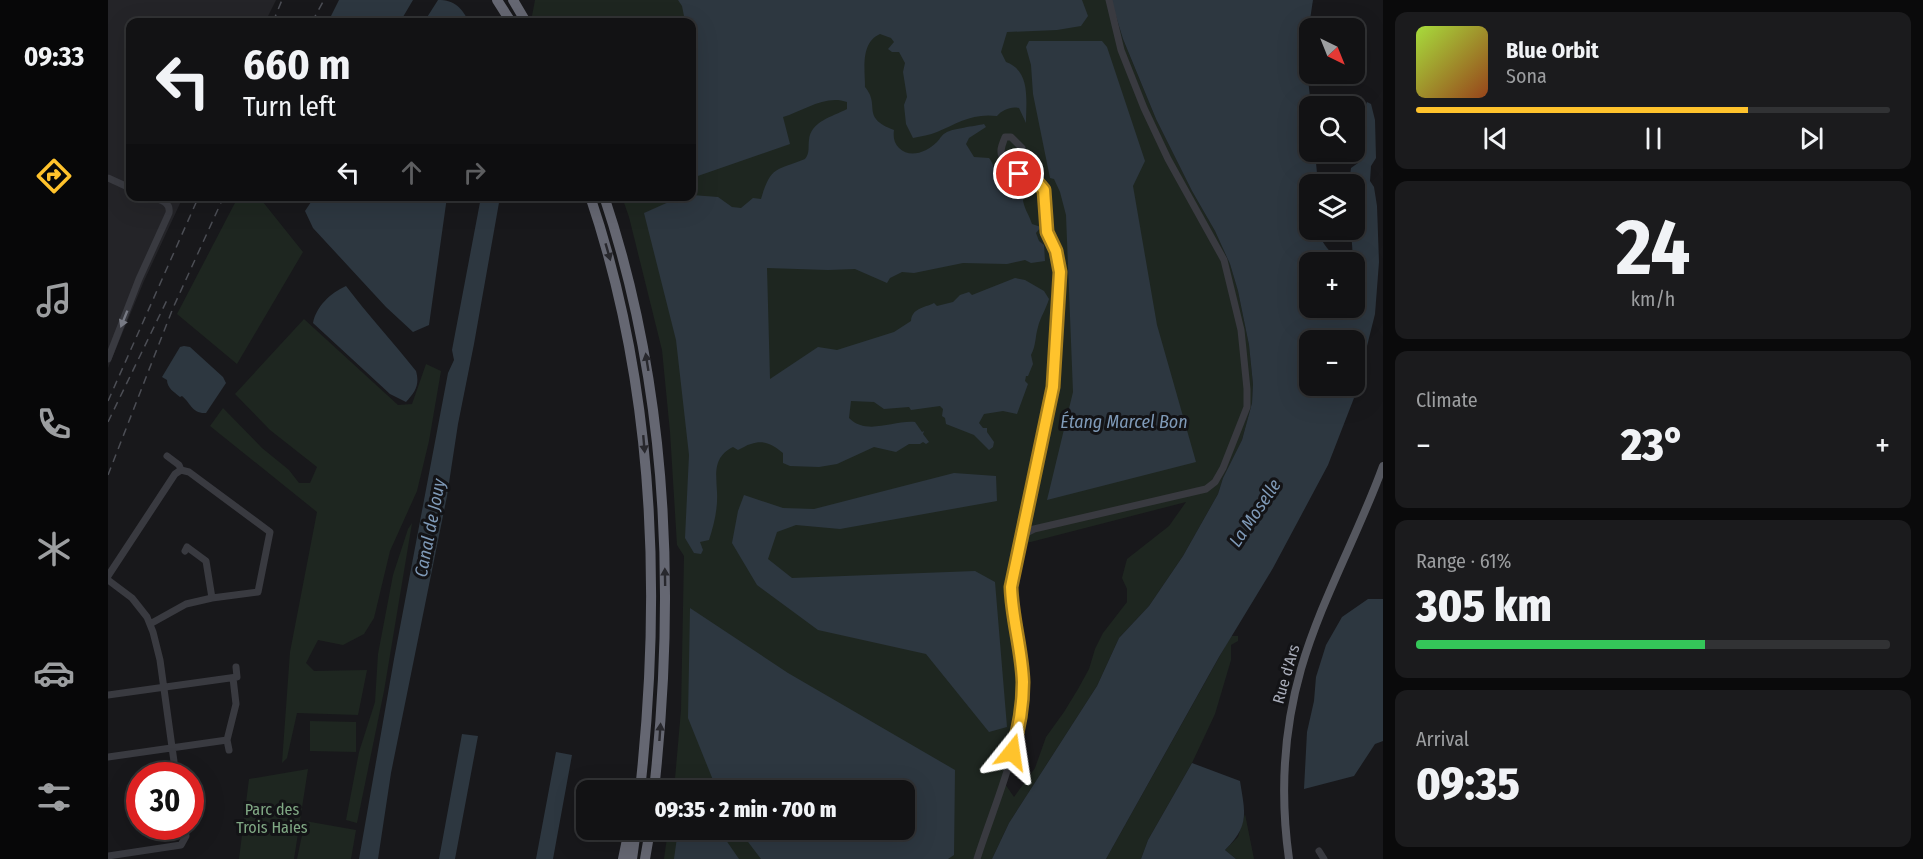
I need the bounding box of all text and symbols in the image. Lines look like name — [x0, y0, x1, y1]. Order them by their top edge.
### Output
north arrow — [1299, 18, 1365, 84]
map controls — [1299, 18, 1365, 396]
text: Blue Orbit — [1506, 37, 1599, 64]
text: 660 m — [243, 40, 351, 90]
text: 09:33 — [24, 41, 84, 73]
icon: left — [144, 42, 222, 120]
text: Sona — [1506, 64, 1547, 88]
text: Turn left — [243, 91, 336, 123]
button: search — [1299, 96, 1365, 162]
icon: previous — [1479, 122, 1512, 155]
icon: pause — [1637, 122, 1670, 155]
icon: next — [1795, 122, 1828, 155]
pin — [993, 148, 1044, 199]
icon: directions — [33, 155, 75, 197]
icon: left — [332, 156, 365, 189]
icon: ahead — [395, 156, 428, 189]
icon: right — [458, 156, 491, 189]
icon: arrive — [1002, 157, 1035, 190]
button: layers — [1299, 174, 1365, 240]
text: 24 — [1616, 201, 1690, 295]
one-way arrow — [604, 243, 613, 261]
button: + — [1299, 252, 1365, 318]
icon: music — [33, 279, 75, 321]
text: km/h — [1631, 287, 1675, 311]
one-way arrow — [119, 311, 129, 329]
button: − — [1299, 330, 1365, 396]
one-way arrow — [642, 352, 651, 371]
text: Climate — [1416, 388, 1478, 412]
icon: phone — [33, 403, 75, 445]
water label: Étang Marcel Bon — [1060, 411, 1188, 433]
text: 23° — [1621, 418, 1685, 472]
text: − — [1416, 426, 1431, 466]
text: + — [1875, 426, 1890, 466]
one-way arrow — [639, 434, 649, 453]
water label: La Moselle — [1224, 474, 1286, 551]
water label: Canal de Jouy — [410, 476, 450, 579]
icon: climate — [33, 528, 75, 570]
text: Range · 61% — [1416, 549, 1511, 573]
one-way arrow — [660, 567, 670, 586]
text: 305 km — [1416, 579, 1552, 633]
street label: Rue d'Ars — [1269, 642, 1304, 706]
icon: car — [33, 652, 75, 694]
position arrow — [980, 720, 1044, 784]
one-way arrow — [655, 723, 664, 742]
text: Arrival — [1416, 727, 1469, 751]
text: 09:35 — [1416, 757, 1520, 811]
speed limit sign: 30 — [126, 762, 204, 840]
icon: filters — [33, 776, 75, 818]
text: 09:35 · 2 min · 700 m — [654, 796, 837, 823]
park label: Parc des Trois Haies — [236, 800, 308, 837]

